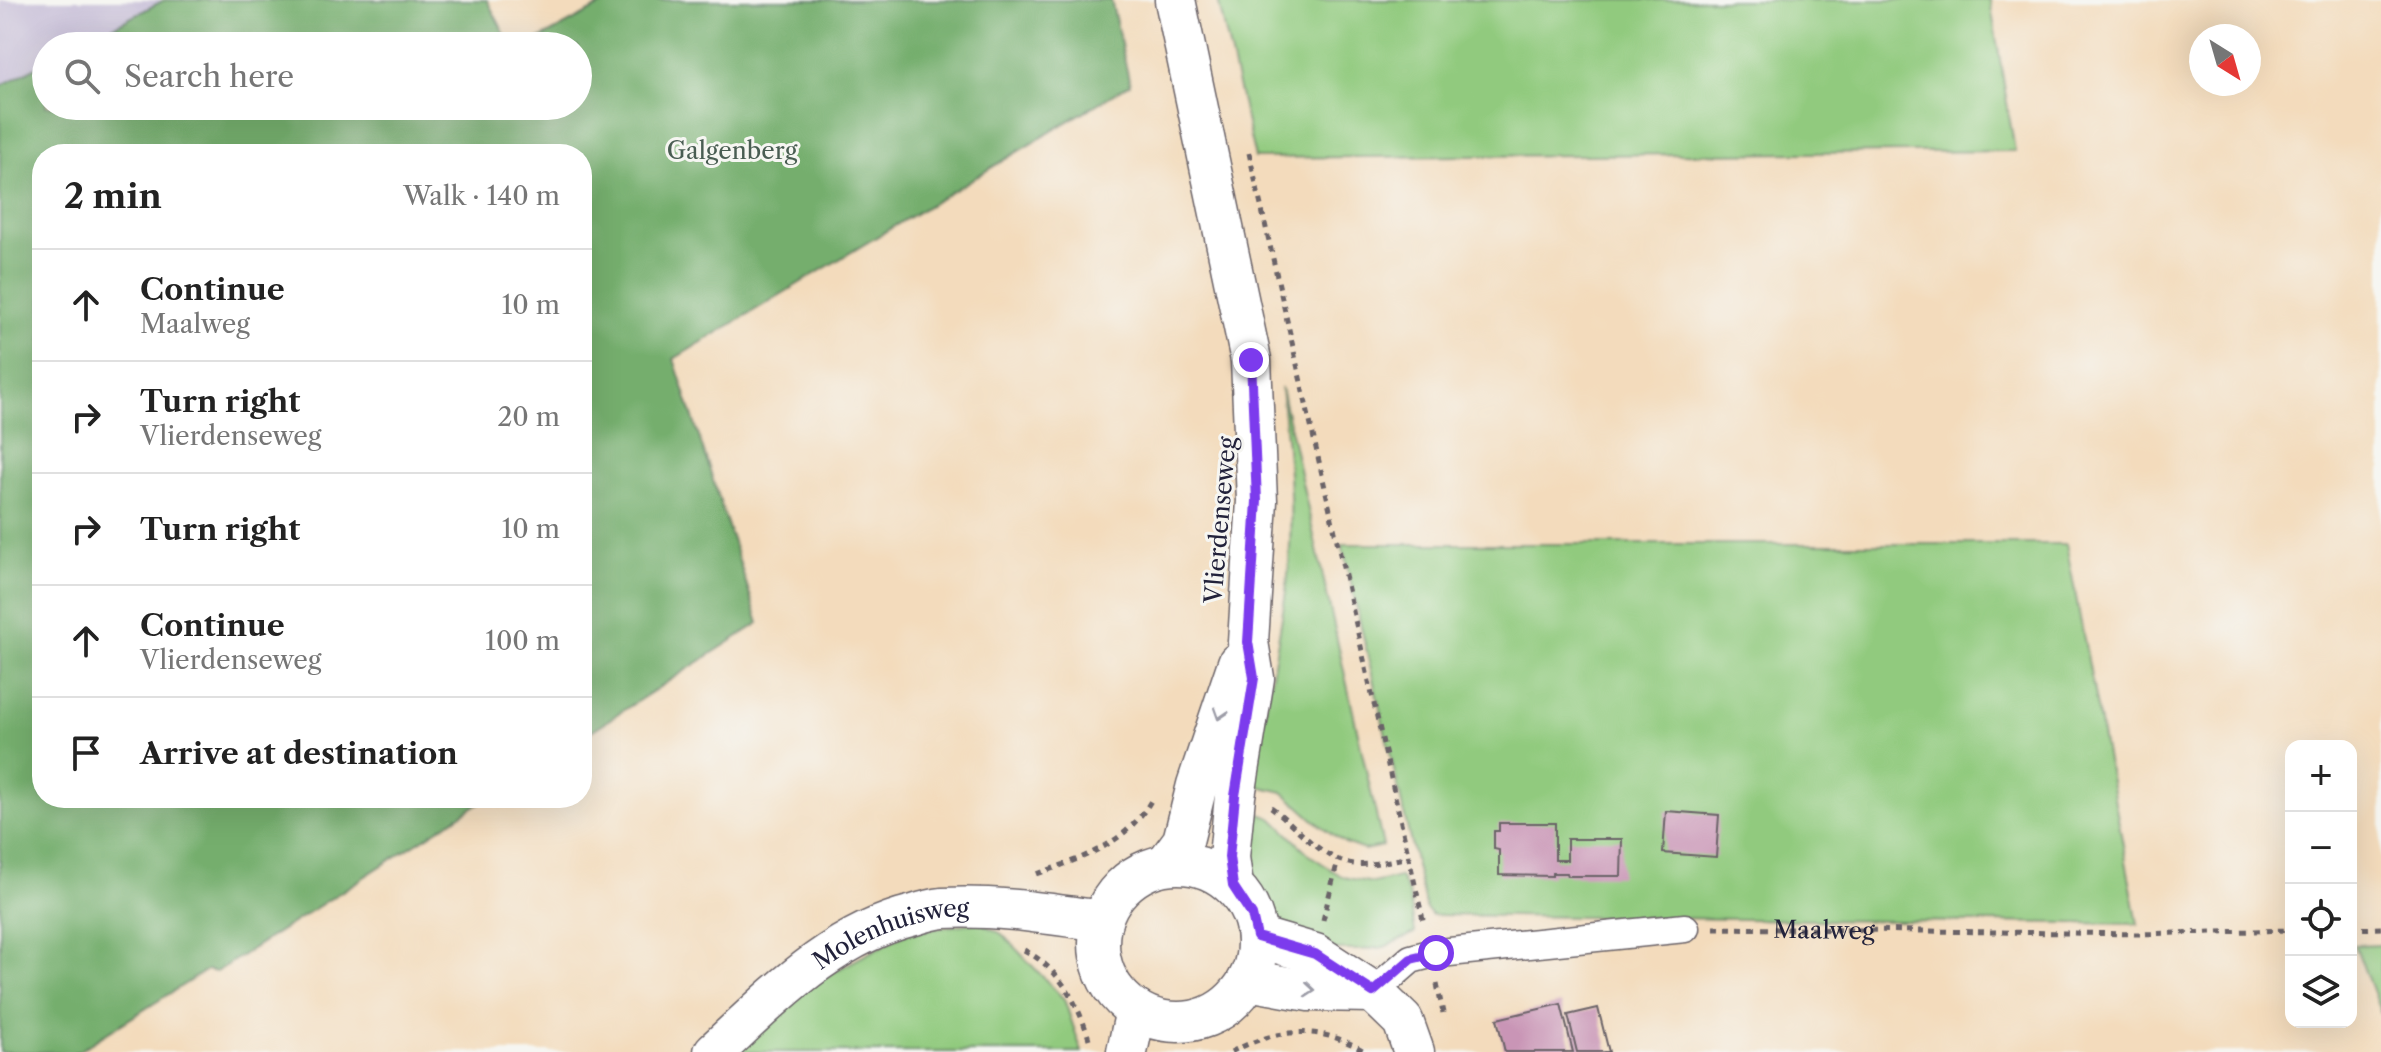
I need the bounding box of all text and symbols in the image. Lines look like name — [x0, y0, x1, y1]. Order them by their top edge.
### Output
north arrow — [2189, 24, 2261, 96]
search box — [32, 32, 592, 120]
icon: search — [60, 54, 104, 98]
text: Search here — [124, 58, 294, 95]
park label: Galgenberg — [667, 136, 798, 165]
text: 2 min — [64, 175, 162, 217]
text: Walk · 140 m — [403, 180, 560, 212]
text: Continue — [140, 271, 285, 308]
icon: ahead — [64, 283, 108, 327]
text: 10 m — [501, 289, 560, 321]
text: Maalweg — [140, 308, 250, 340]
route end — [1233, 342, 1269, 378]
text: Turn right — [140, 383, 300, 420]
icon: right — [64, 395, 108, 439]
text: 20 m — [497, 401, 560, 433]
text: Vlierdenseweg — [140, 420, 322, 452]
street label: Vlierdenseweg — [1198, 435, 1242, 606]
icon: right — [64, 507, 108, 551]
text: Turn right — [140, 511, 300, 548]
text: 10 m — [501, 513, 560, 545]
text: Continue — [140, 607, 285, 644]
icon: ahead — [64, 619, 108, 663]
text: 100 m — [485, 625, 560, 657]
text: Vlierdenseweg — [140, 644, 322, 676]
one-way arrow — [1213, 707, 1229, 720]
icon: arrive — [64, 731, 108, 775]
text: Arrive at destination — [140, 735, 458, 772]
map controls — [2285, 740, 2357, 1028]
button: + — [2285, 740, 2357, 812]
button: − — [2285, 812, 2357, 884]
button: locate — [2285, 884, 2357, 956]
street label: Molenhuisweg — [807, 893, 970, 975]
street label: Maalweg — [1773, 914, 1875, 945]
route start — [1418, 935, 1454, 971]
button: layers — [2285, 956, 2357, 1028]
one-way arrow — [1304, 981, 1317, 998]

